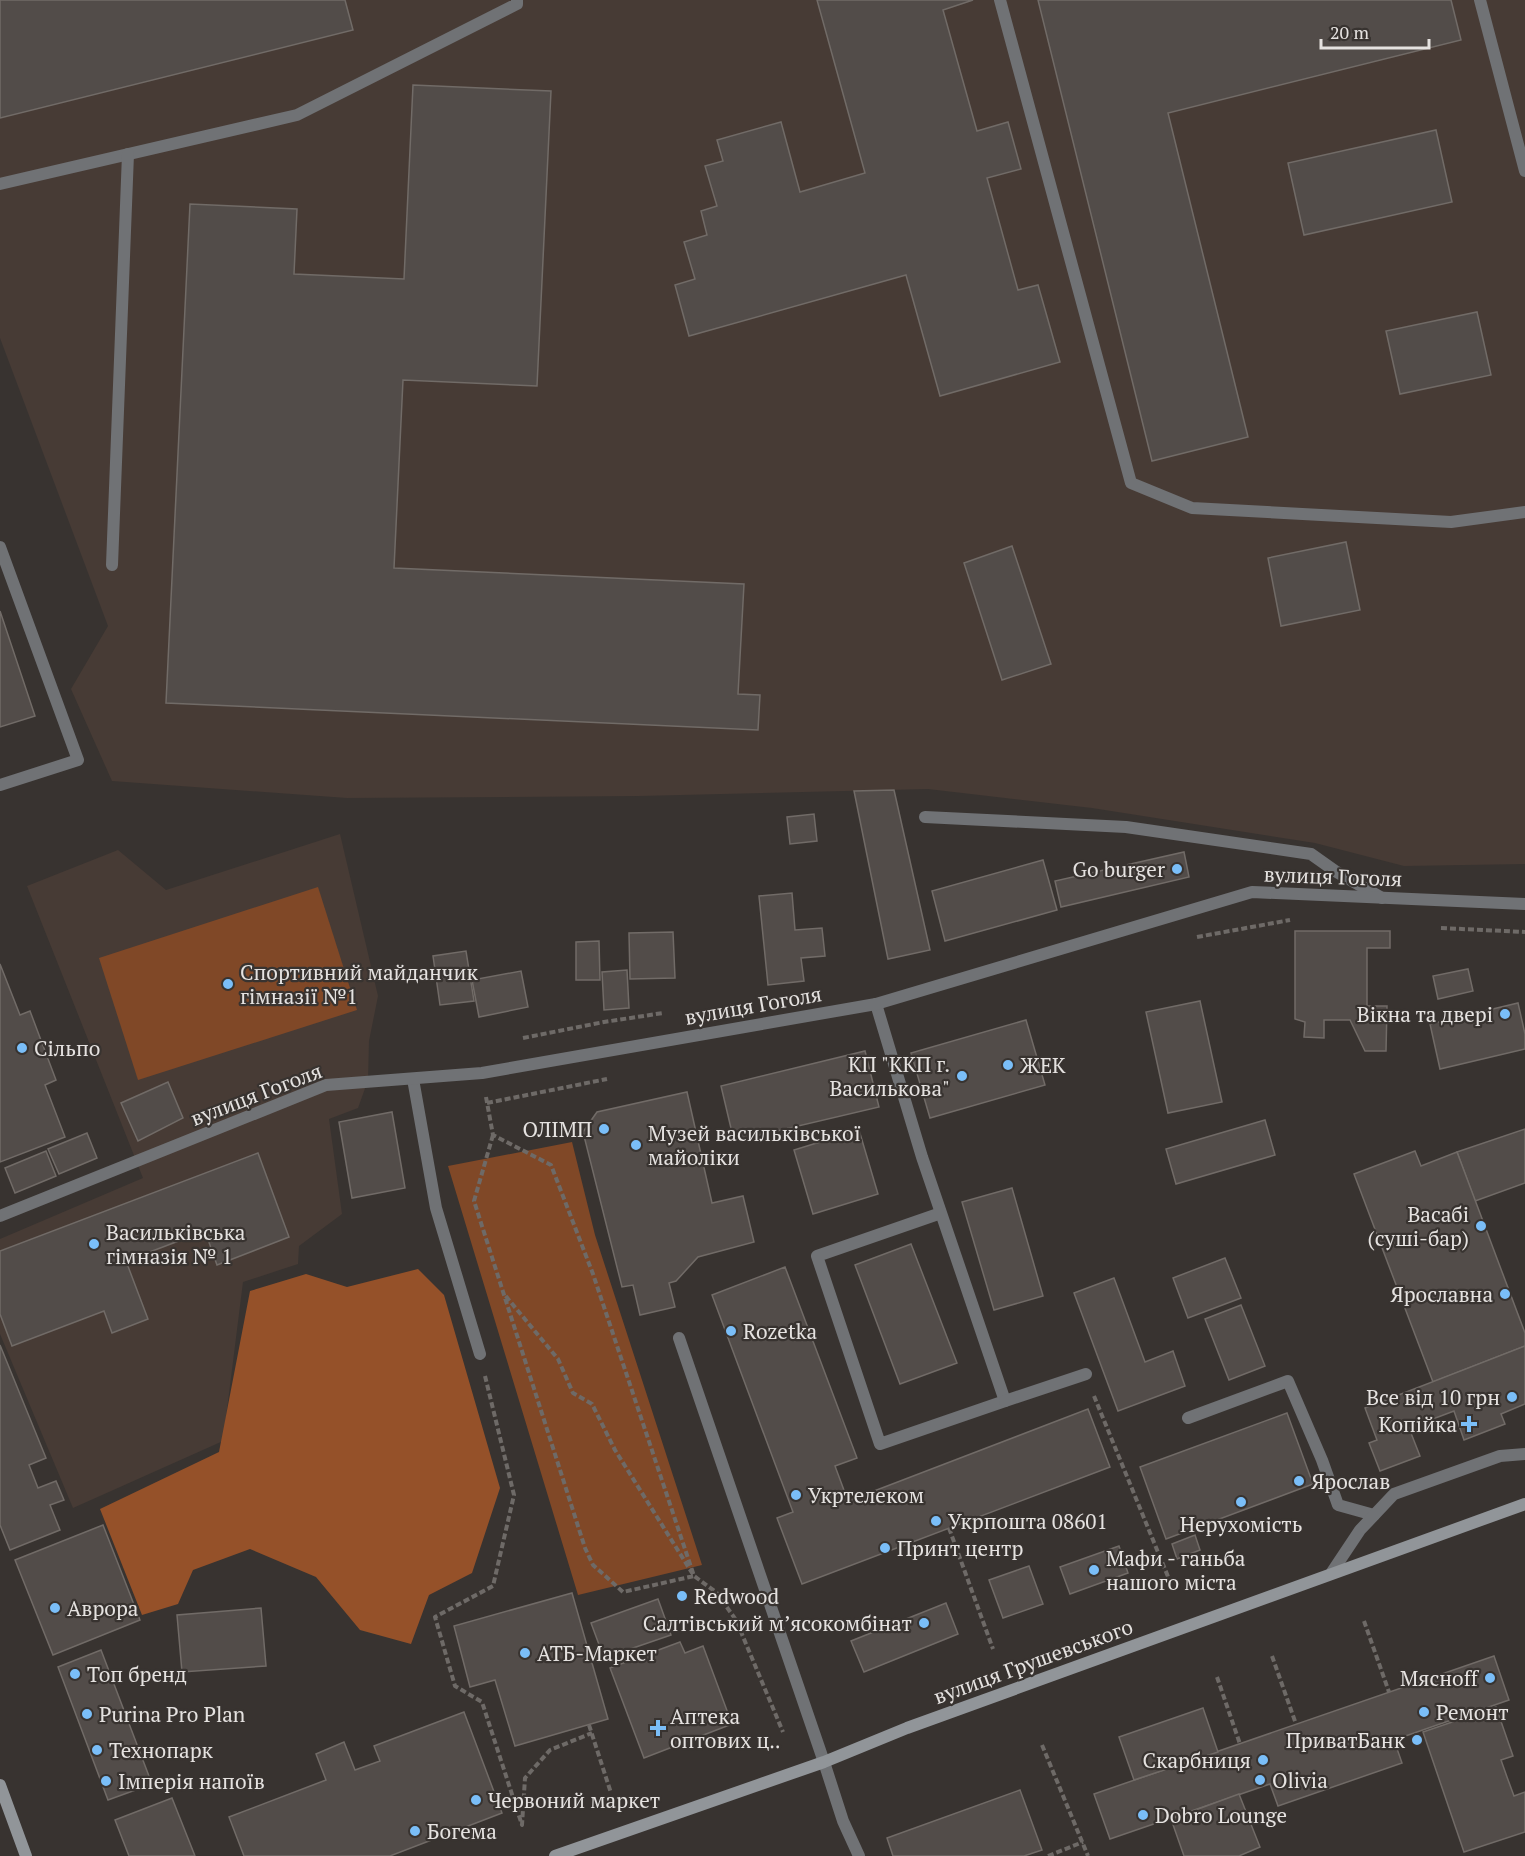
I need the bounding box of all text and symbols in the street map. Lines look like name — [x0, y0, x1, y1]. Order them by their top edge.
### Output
scale bar — [1321, 12, 1429, 50]
text: 20 m — [1330, 20, 1370, 44]
place label: Go burger — [1073, 855, 1165, 883]
street label: вулиця Гоголя — [1263, 860, 1403, 892]
marker: Go burger — [1170, 862, 1184, 876]
place label: Спортивний майданчик гімназії №1 — [240, 958, 478, 1010]
marker: Спортивний майданчик гімназії №1 — [221, 977, 235, 991]
street label: вулиця Гоголя — [682, 979, 824, 1031]
place label: Вікна та двері — [1357, 1000, 1493, 1028]
marker: Вікна та двері — [1498, 1007, 1512, 1021]
place label: Сільпо — [34, 1034, 100, 1062]
marker: Сільпо — [15, 1041, 29, 1055]
place label: КП "ККП г. Василькова" — [829, 1050, 950, 1102]
place label: ЖЕК — [1020, 1051, 1066, 1079]
street label: вулиця Гоголя — [186, 1056, 326, 1132]
marker: ЖЕК — [1001, 1058, 1015, 1072]
marker: КП "ККП г. Василькова" — [955, 1069, 969, 1083]
place label: ОЛІМП — [523, 1115, 592, 1143]
place label: Музей васильківської майоліки — [648, 1119, 861, 1171]
marker: ОЛІМП — [597, 1122, 611, 1136]
marker: Музей васильківської майоліки — [629, 1138, 643, 1152]
place label: Васабі (суші-бар) — [1368, 1200, 1469, 1252]
place label: Васильківська гімназія № 1 — [106, 1218, 246, 1270]
marker: Васабі (суші-бар) — [1474, 1219, 1488, 1233]
marker: Васильківська гімназія № 1 — [87, 1237, 101, 1251]
place label: Ярославна — [1390, 1280, 1493, 1308]
marker: Ярославна — [1498, 1287, 1512, 1301]
place label: Rozetka — [743, 1317, 818, 1345]
marker: Rozetka — [724, 1324, 738, 1338]
place label: Все від 10 грн — [1366, 1383, 1500, 1411]
marker: Все від 10 грн — [1505, 1390, 1519, 1404]
place label: Копійка — [1379, 1410, 1457, 1438]
marker: Копійка — [1462, 1417, 1476, 1431]
place label: Ярослав — [1311, 1467, 1390, 1495]
marker: Ярослав — [1292, 1474, 1306, 1488]
place label: Укртелеком — [808, 1481, 924, 1509]
marker: Укртелеком — [789, 1488, 803, 1502]
marker: Нерухомість — [1234, 1495, 1248, 1509]
place label: Укрпошта 08601 — [948, 1507, 1108, 1535]
place label: Нерухомість — [1180, 1510, 1302, 1538]
marker: Укрпошта 08601 — [929, 1514, 943, 1528]
place label: Принт центр — [897, 1534, 1023, 1562]
marker: Принт центр — [878, 1541, 892, 1555]
place label: Мафи - ганьба нашого міста — [1106, 1544, 1246, 1596]
marker: Мафи - ганьба нашого міста — [1087, 1563, 1101, 1577]
place label: Redwood — [694, 1582, 779, 1610]
marker: Redwood — [675, 1589, 689, 1603]
place label: Аврора — [67, 1594, 139, 1622]
marker: Аврора — [48, 1601, 62, 1615]
place label: Салтівський мʼясокомбінат — [643, 1609, 912, 1637]
street label: вулиця Грушевського — [930, 1612, 1136, 1710]
marker: Салтівський мʼясокомбінат — [917, 1616, 931, 1630]
place label: АТБ-Маркет — [537, 1639, 657, 1667]
marker: АТБ-Маркет — [518, 1646, 532, 1660]
place label: Топ бренд — [87, 1660, 187, 1688]
place label: Мяснoff — [1400, 1664, 1480, 1692]
marker: Топ бренд — [68, 1667, 82, 1681]
marker: Мяснoff — [1483, 1671, 1497, 1685]
place label: Ремонт — [1436, 1698, 1509, 1726]
place label: Purina Pro Plan — [99, 1700, 246, 1728]
place label: Аптека оптових ц‥ — [670, 1702, 781, 1754]
marker: Ремонт — [1417, 1705, 1431, 1719]
marker: Purina Pro Plan — [80, 1707, 94, 1721]
marker: Аптека оптових ц‥ — [651, 1721, 665, 1735]
place label: ПриватБанк — [1286, 1726, 1406, 1754]
marker: ПриватБанк — [1410, 1733, 1424, 1747]
place label: Технопарк — [109, 1736, 214, 1764]
marker: Технопарк — [90, 1743, 104, 1757]
place label: Скарбниця — [1143, 1746, 1251, 1774]
marker: Скарбниця — [1256, 1753, 1270, 1767]
place label: Olivia — [1272, 1766, 1328, 1794]
place label: Імперія напоїв — [118, 1767, 265, 1795]
marker: Olivia — [1253, 1773, 1267, 1787]
marker: Імперія напоїв — [99, 1774, 113, 1788]
place label: Червоний маркет — [488, 1786, 660, 1814]
marker: Червоний маркет — [469, 1793, 483, 1807]
place label: Dobro Lounge — [1155, 1801, 1287, 1829]
marker: Dobro Lounge — [1136, 1808, 1150, 1822]
place label: Богема — [427, 1817, 497, 1845]
marker: Богема — [408, 1824, 422, 1838]

